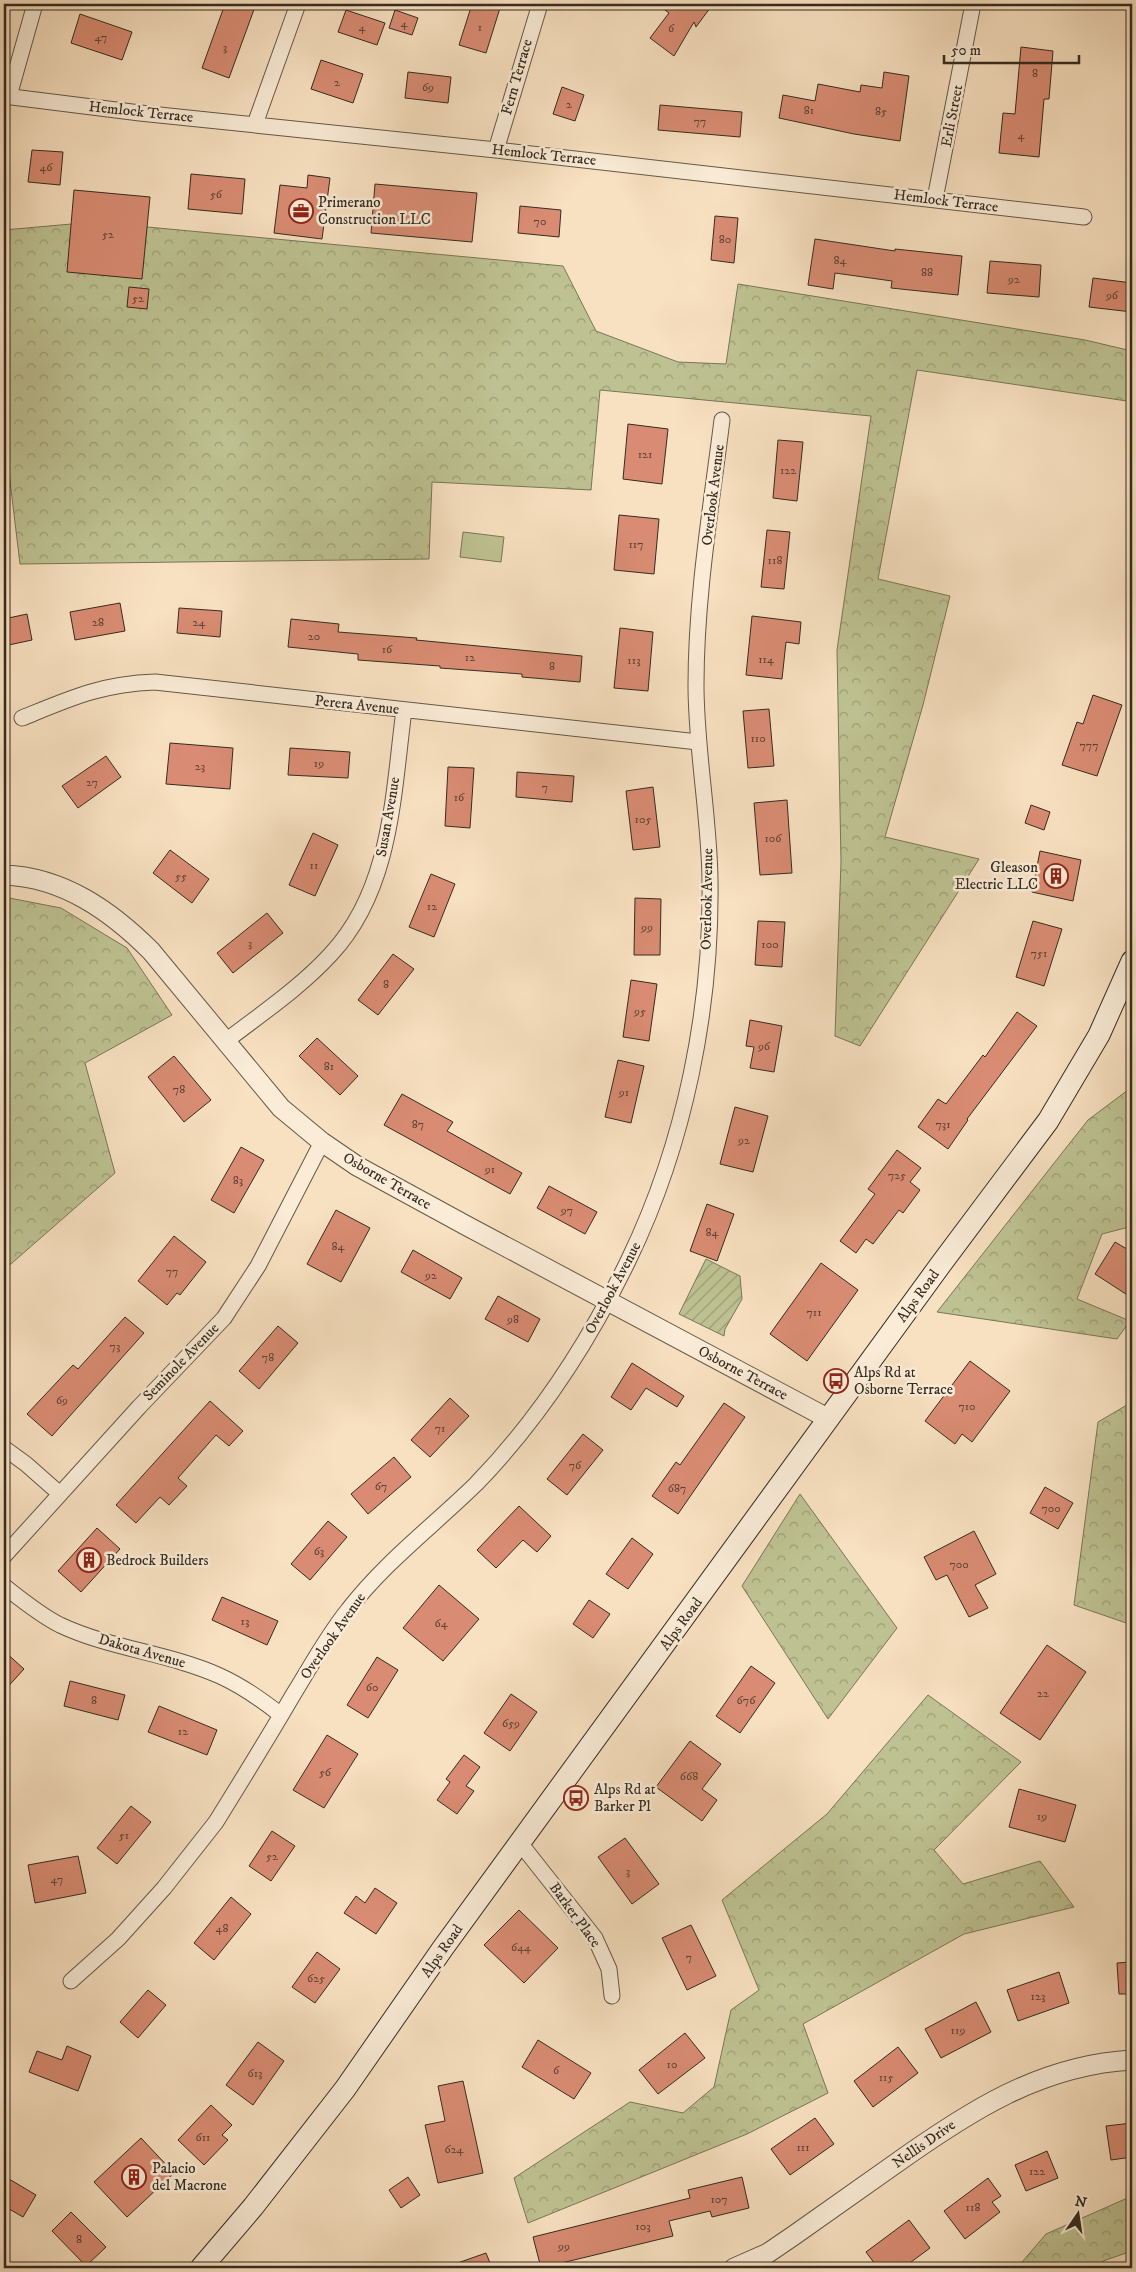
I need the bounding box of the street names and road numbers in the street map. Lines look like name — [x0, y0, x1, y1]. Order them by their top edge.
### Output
street label: Fern Terrace — [497, 37, 537, 117]
street label: Erli Street — [937, 83, 967, 149]
street label: Hemlock Terrace — [88, 97, 194, 127]
street label: Hemlock Terrace — [491, 140, 597, 170]
street label: Hemlock Terrace — [893, 185, 999, 217]
street label: Overlook Avenue — [697, 443, 729, 547]
street label: Perera Avenue — [314, 691, 400, 719]
street label: Susan Avenue — [372, 776, 404, 858]
street label: Overlook Avenue — [697, 848, 717, 950]
street label: Osborne Terrace — [339, 1148, 435, 1214]
street label: Overlook Avenue — [581, 1239, 645, 1337]
street label: Alps Road — [892, 1265, 944, 1326]
street label: Seminole Avenue — [139, 1319, 223, 1405]
street label: Osborne Terrace — [695, 1341, 791, 1405]
street label: Overlook Avenue — [296, 1589, 370, 1683]
street label: Alps Road — [655, 1593, 707, 1654]
street label: Dakota Avenue — [96, 1629, 188, 1673]
street label: Barker Place — [545, 1879, 605, 1951]
street label: Alps Road — [417, 1920, 468, 1981]
street label: Nellis Drive — [889, 2115, 959, 2173]

